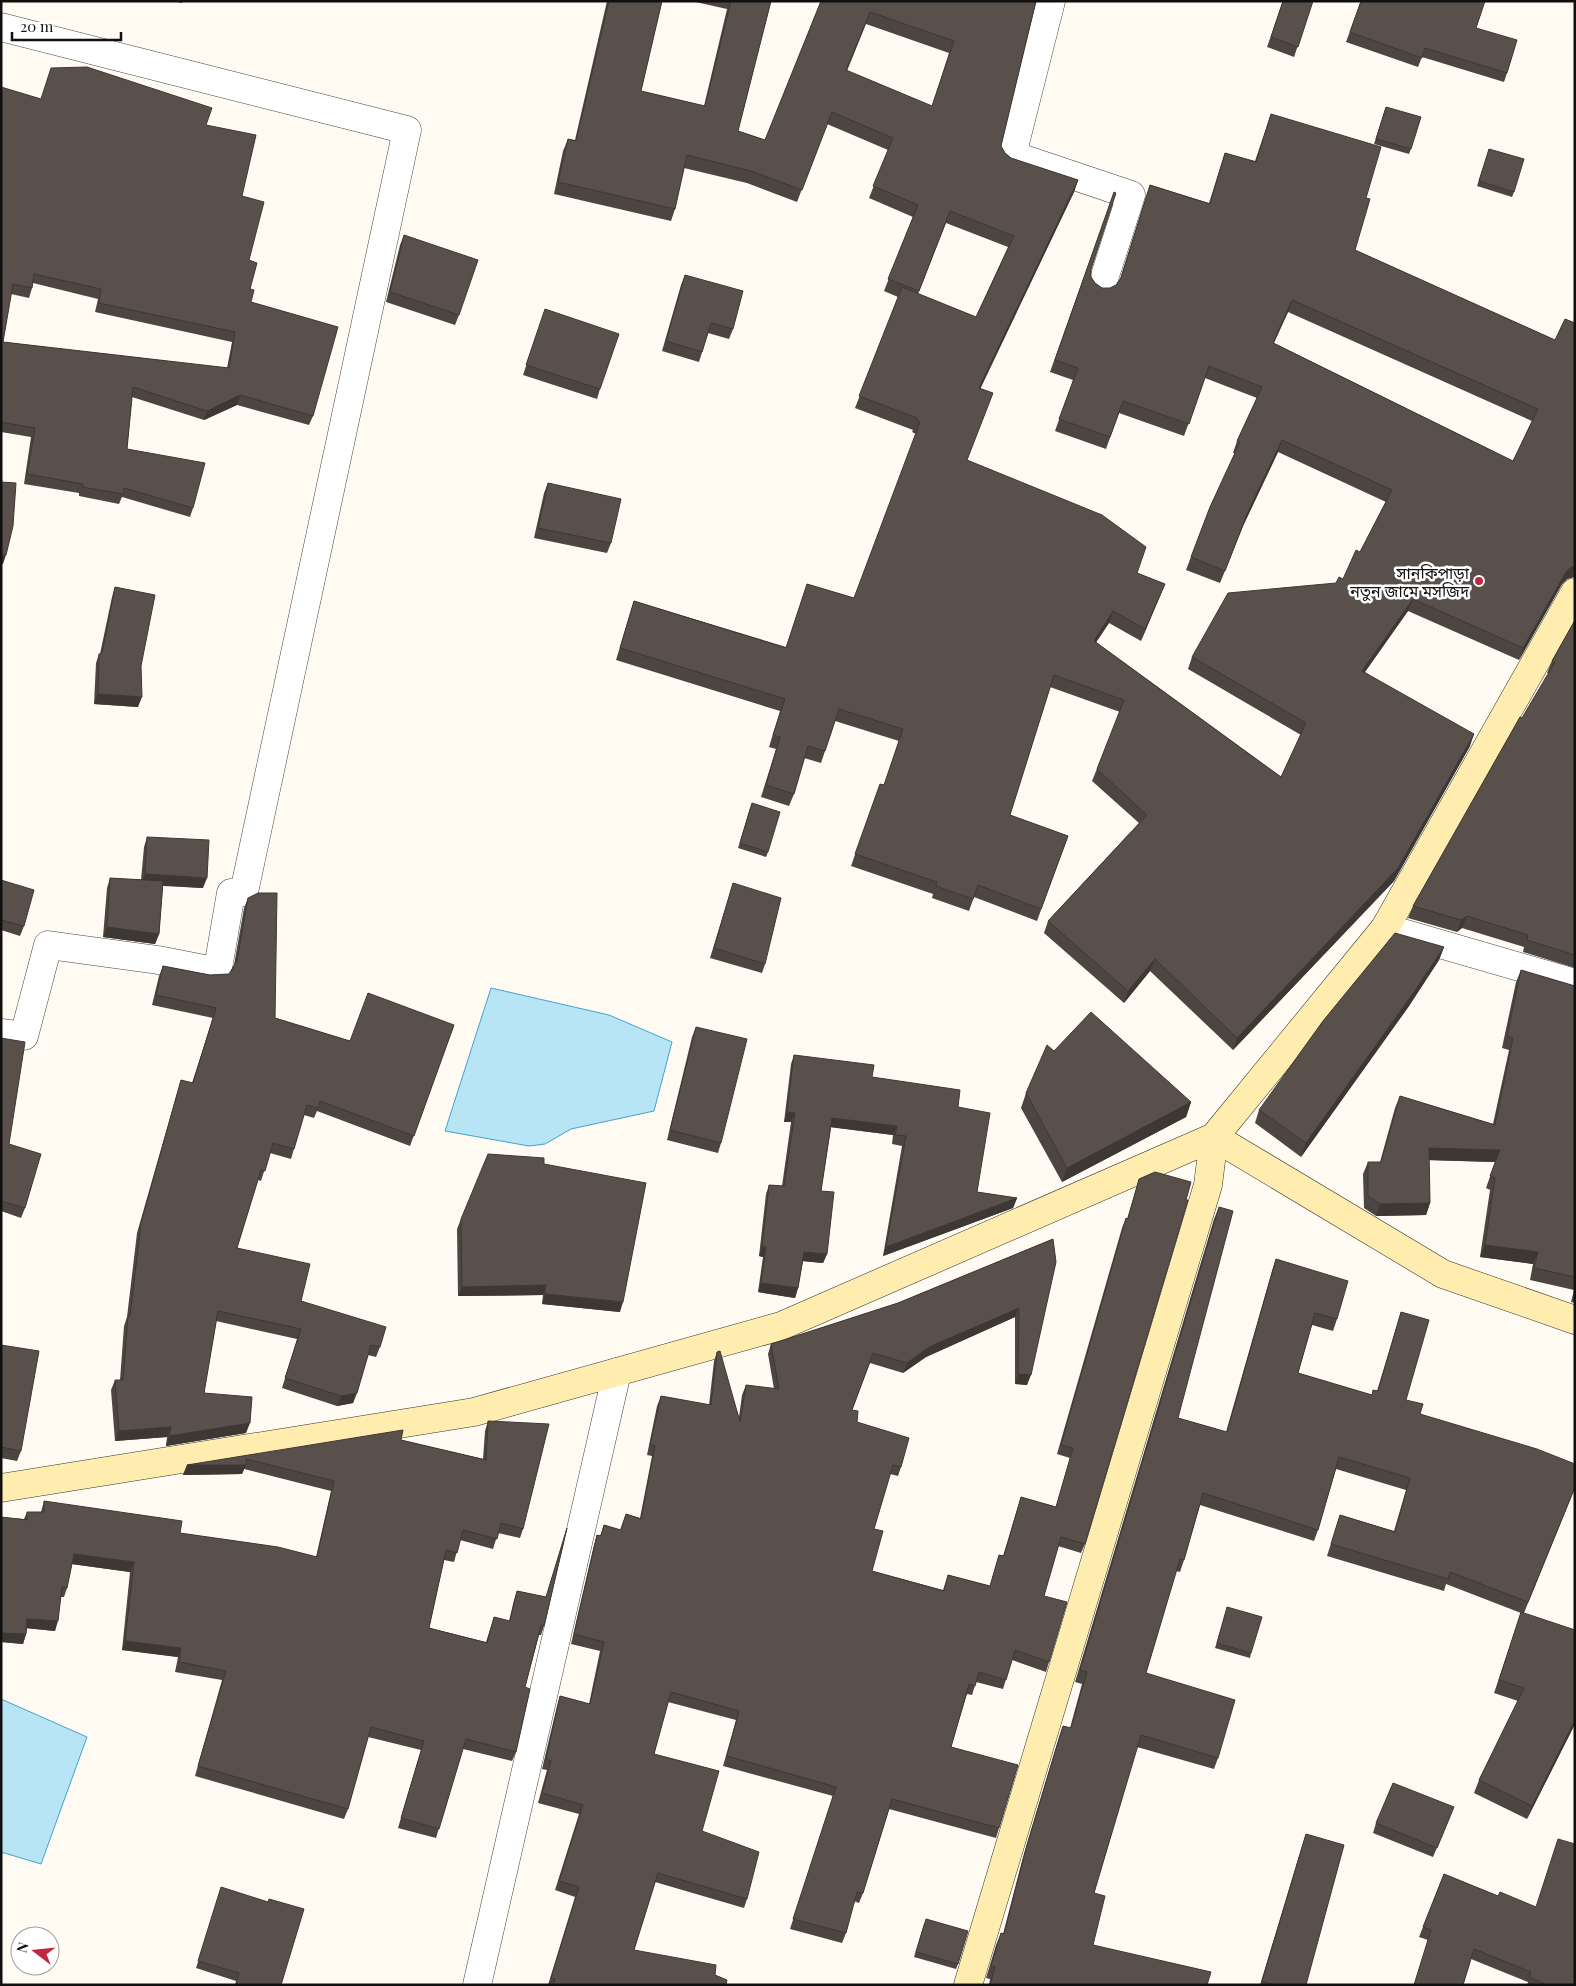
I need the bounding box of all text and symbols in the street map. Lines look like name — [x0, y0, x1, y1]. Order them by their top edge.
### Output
scale bar — [12, 10, 121, 42]
text: 20 m — [20, 16, 54, 36]
place label: সানকিপাড়া নতুন জামে মসজিদ — [1349, 562, 1470, 601]
marker: সানকিপাড়া নতুন জামে মসজিদ — [1473, 575, 1485, 587]
north arrow — [10, 1926, 60, 1976]
text: N — [11, 1940, 33, 1955]

